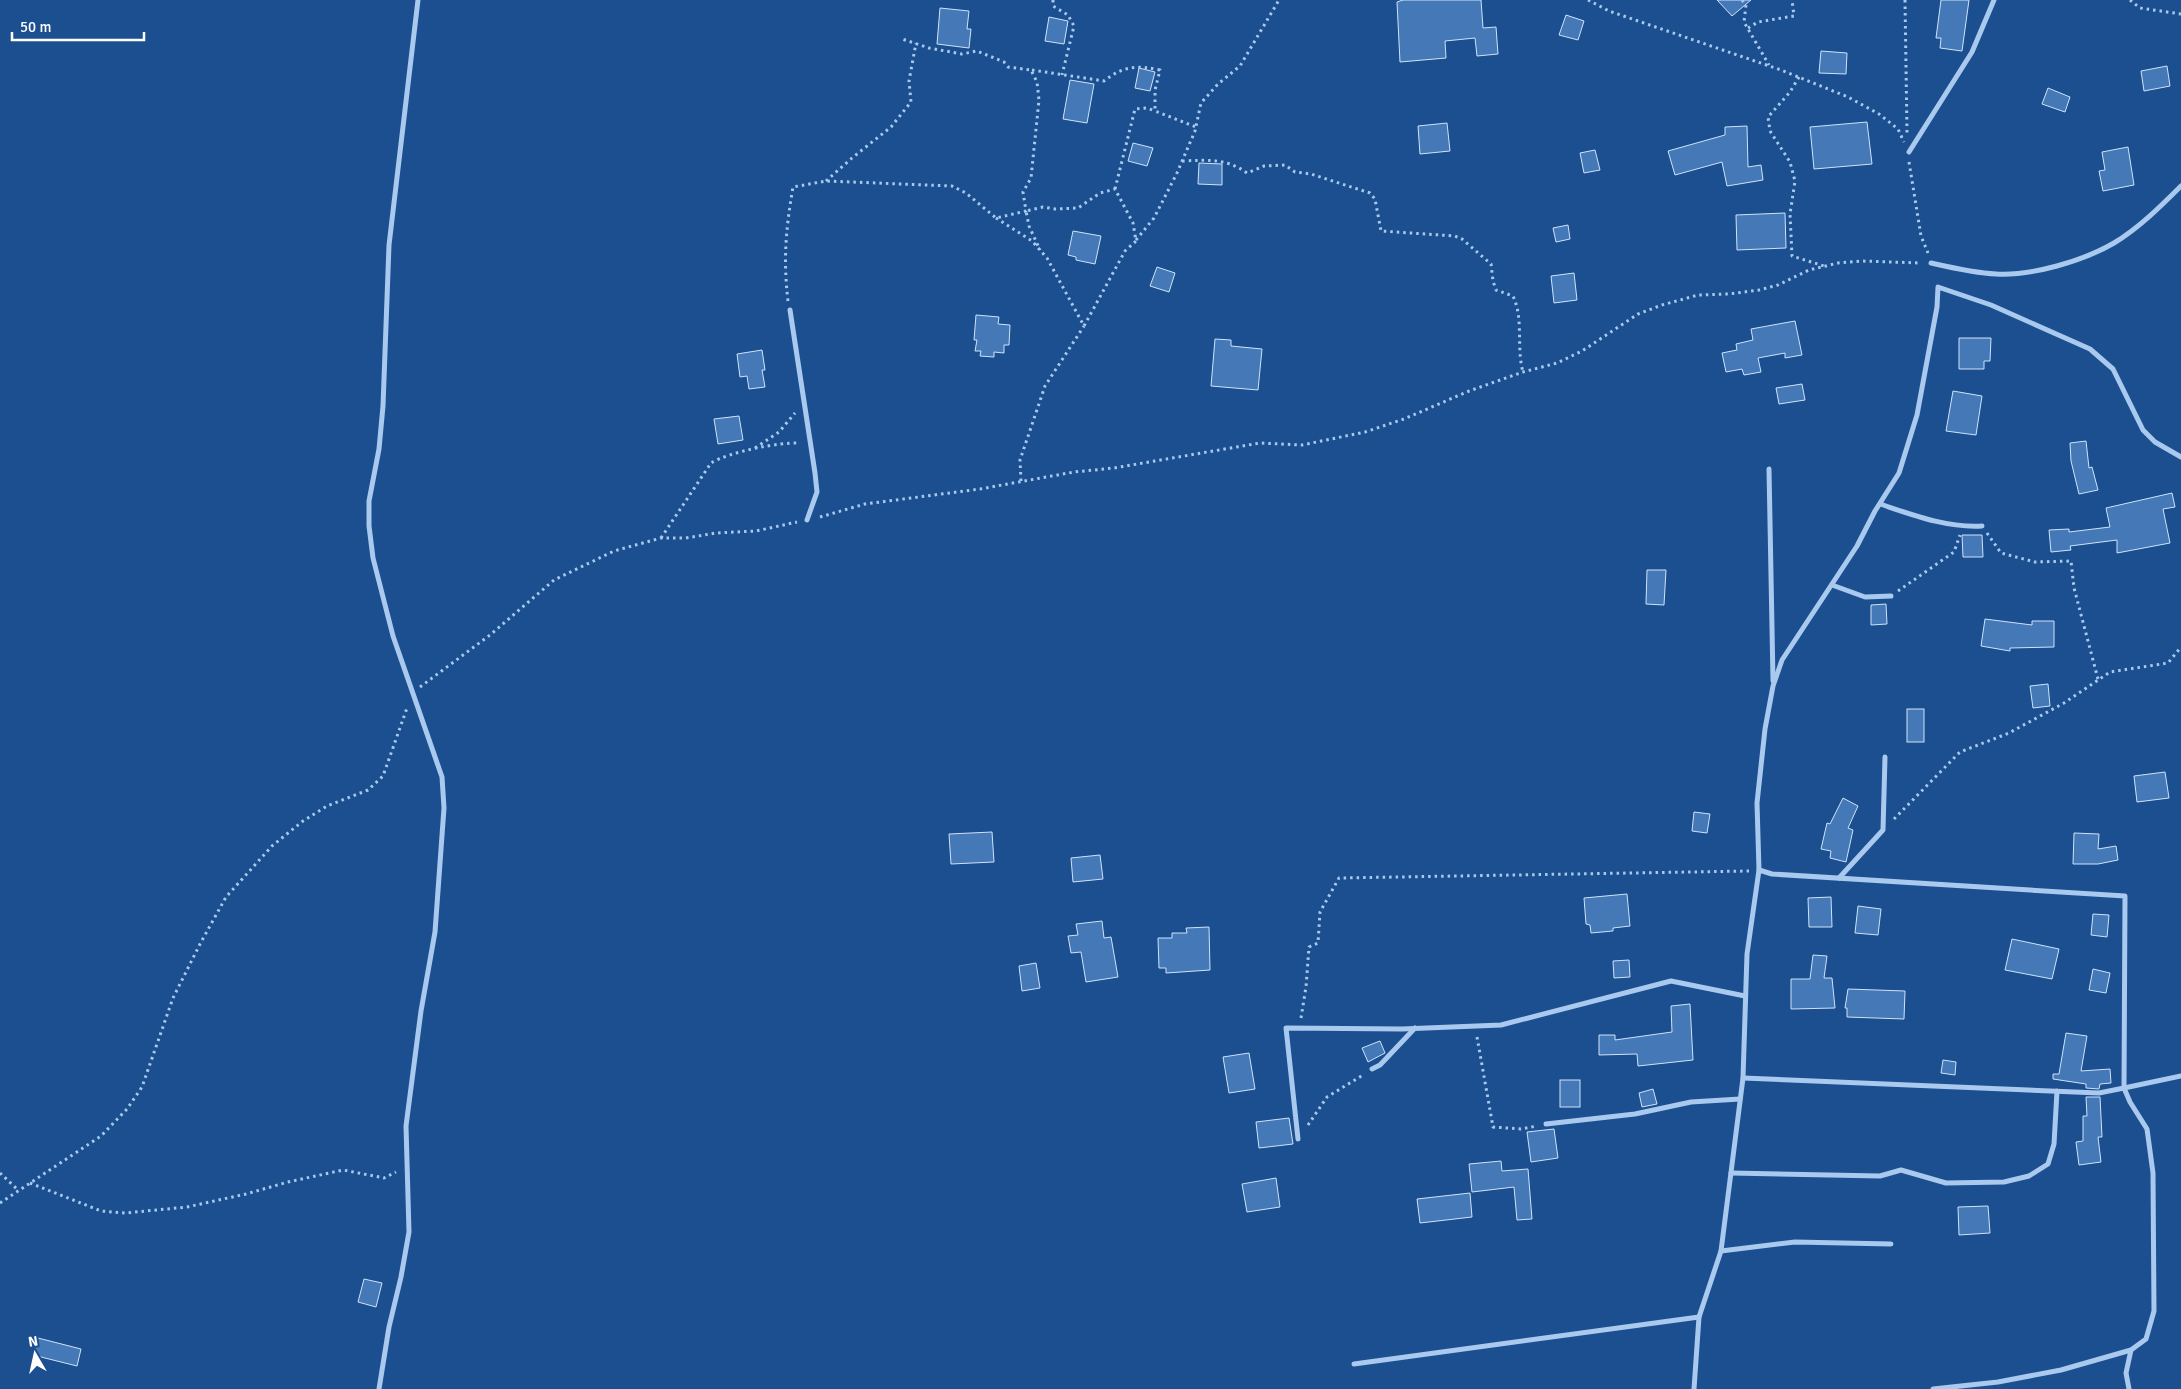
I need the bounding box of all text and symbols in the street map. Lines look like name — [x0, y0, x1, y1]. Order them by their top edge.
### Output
scale bar — [12, 10, 145, 42]
text: 50 m — [20, 18, 51, 36]
north arrow — [10, 1329, 60, 1379]
text: N — [27, 1332, 39, 1351]

